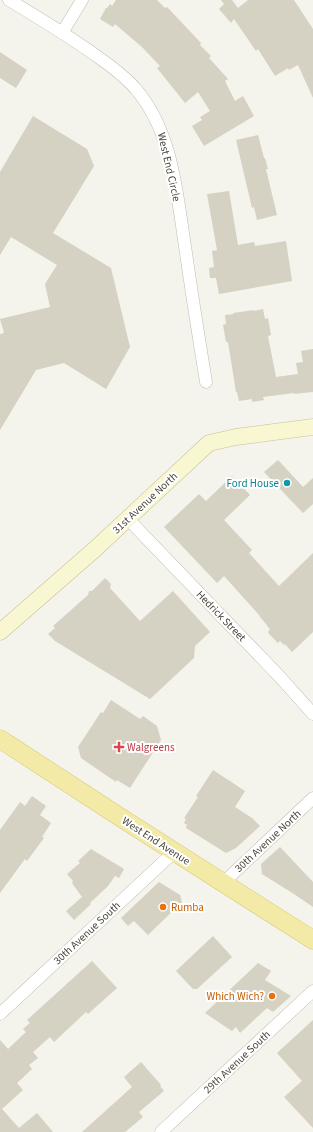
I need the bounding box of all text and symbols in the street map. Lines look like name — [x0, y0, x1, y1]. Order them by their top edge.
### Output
street label: West End Circle — [154, 131, 184, 204]
street label: 31st Avenue North — [109, 469, 181, 537]
place label: Ford House — [227, 476, 280, 491]
marker: Ford House — [282, 478, 292, 488]
street label: Hedrick Street — [193, 587, 249, 645]
place label: Walgreens — [127, 740, 175, 755]
marker: Walgreens — [114, 742, 124, 752]
street label: 30th Avenue North — [232, 806, 304, 876]
street label: West End Avenue — [119, 813, 193, 869]
street label: 30th Avenue South — [50, 898, 124, 968]
place label: Rumba — [171, 900, 204, 915]
marker: Rumba — [158, 902, 168, 912]
place label: Which Wich? — [207, 989, 264, 1004]
marker: Which Wich? — [267, 991, 277, 1001]
street label: 29th Avenue South — [200, 1027, 274, 1097]

